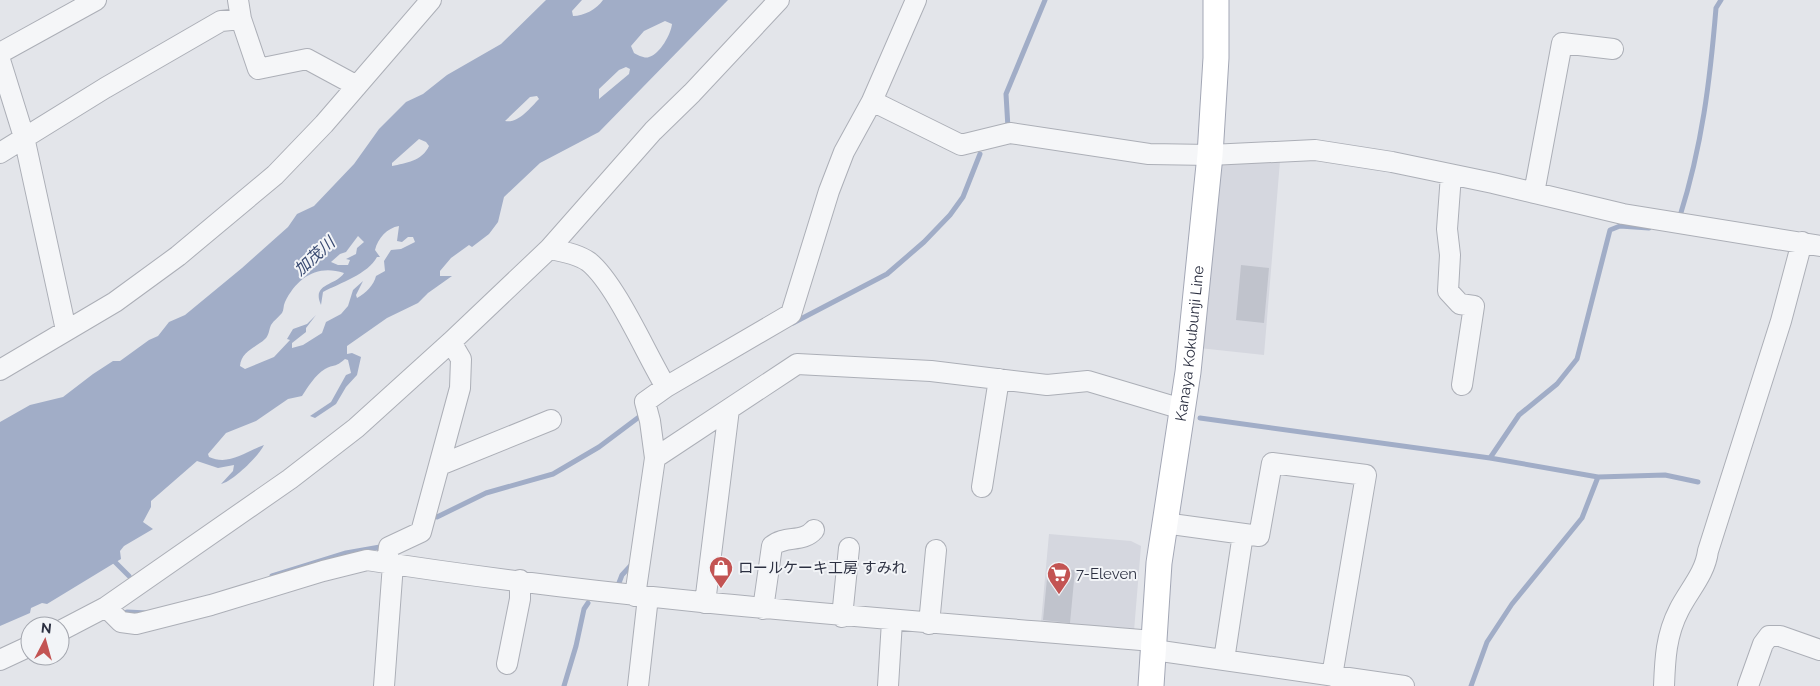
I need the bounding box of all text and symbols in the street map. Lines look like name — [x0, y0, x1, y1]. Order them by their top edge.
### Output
water label: 加茂川 — [290, 232, 340, 279]
street label: Kanaya Kokubunji Line — [1172, 265, 1208, 423]
shop icon: ロールケーキ工房 すみれ — [708, 555, 734, 589]
place label: ロールケーキ工房 すみれ — [738, 559, 907, 577]
supermarket icon: 7-Eleven — [1046, 561, 1072, 595]
place label: 7-Eleven — [1076, 565, 1137, 583]
north arrow — [20, 616, 70, 666]
text: N — [40, 620, 53, 637]

